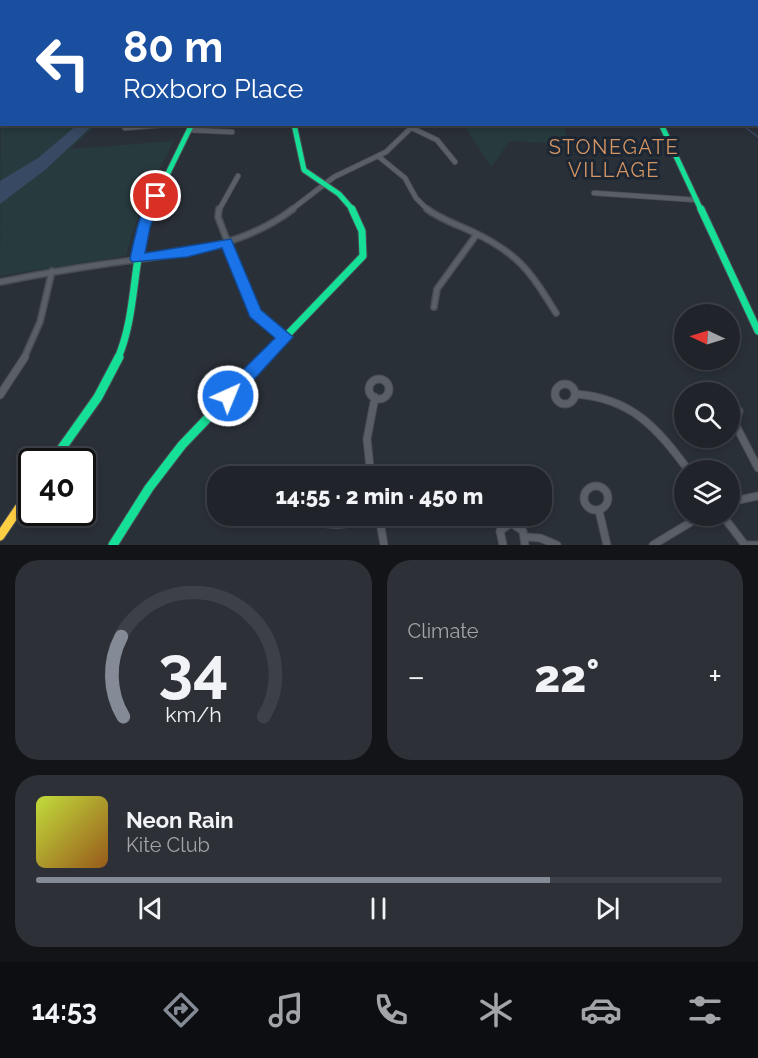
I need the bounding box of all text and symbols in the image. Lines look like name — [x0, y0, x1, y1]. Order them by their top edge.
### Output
text: 80 m — [123, 23, 223, 72]
icon: left — [24, 24, 102, 102]
text: Roxboro Place — [123, 73, 303, 104]
district label: STONEGATE VILLAGE — [549, 135, 679, 182]
pin — [130, 170, 181, 221]
icon: arrive — [139, 179, 172, 212]
north arrow — [674, 304, 740, 370]
map controls — [674, 304, 740, 526]
position arrow — [196, 364, 260, 428]
button: search — [674, 382, 740, 448]
speed limit sign: 40 — [18, 448, 96, 526]
button: layers — [674, 460, 740, 526]
text: 14:55 · 2 min · 450 m — [276, 483, 483, 509]
text: Climate — [408, 619, 479, 643]
text: 34 — [158, 632, 228, 706]
text: 22° — [534, 650, 599, 703]
text: − — [408, 657, 425, 696]
text: + — [708, 657, 722, 696]
text: km/h — [165, 702, 222, 727]
text: Neon Rain — [126, 807, 234, 833]
text: Kite Club — [126, 833, 210, 857]
icon: previous — [134, 892, 167, 925]
icon: pause — [362, 892, 395, 925]
icon: next — [591, 892, 624, 925]
icon: directions — [160, 989, 202, 1031]
icon: music — [265, 989, 307, 1031]
icon: phone — [370, 989, 412, 1031]
icon: climate — [475, 989, 517, 1031]
icon: car — [580, 989, 622, 1031]
icon: filters — [684, 989, 726, 1031]
text: 14:53 — [31, 995, 97, 1026]

